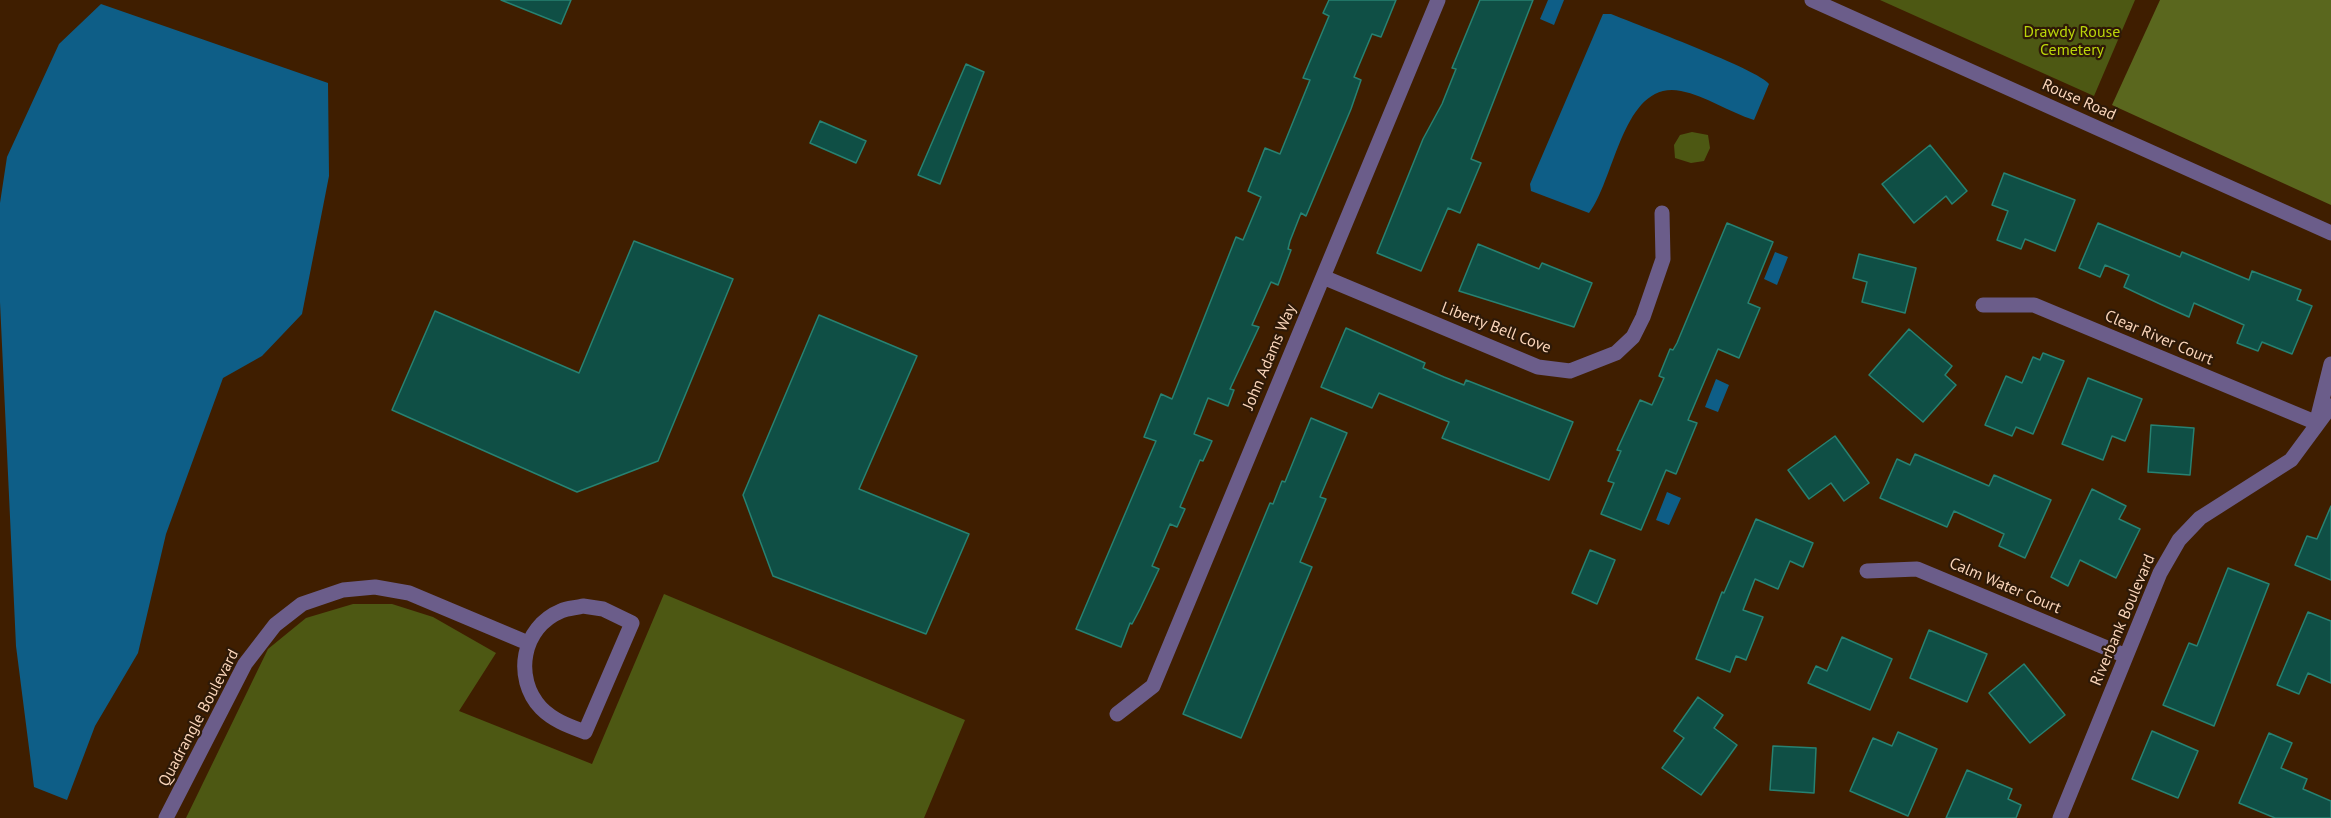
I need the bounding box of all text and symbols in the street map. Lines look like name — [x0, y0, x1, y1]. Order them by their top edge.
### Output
park label: Drawdy Rouse Cemetery — [2024, 22, 2120, 60]
street label: Rouse Road — [2039, 75, 2119, 125]
street label: Liberty Bell Cove — [1438, 298, 1554, 358]
street label: John Adams Way — [1239, 301, 1301, 413]
street label: Clear River Court — [2102, 307, 2216, 369]
street label: Riverbank Boulevard — [2087, 551, 2159, 689]
street label: Calm Water Court — [1946, 554, 2064, 618]
street label: Quadrangle Boulevard — [155, 646, 243, 790]

